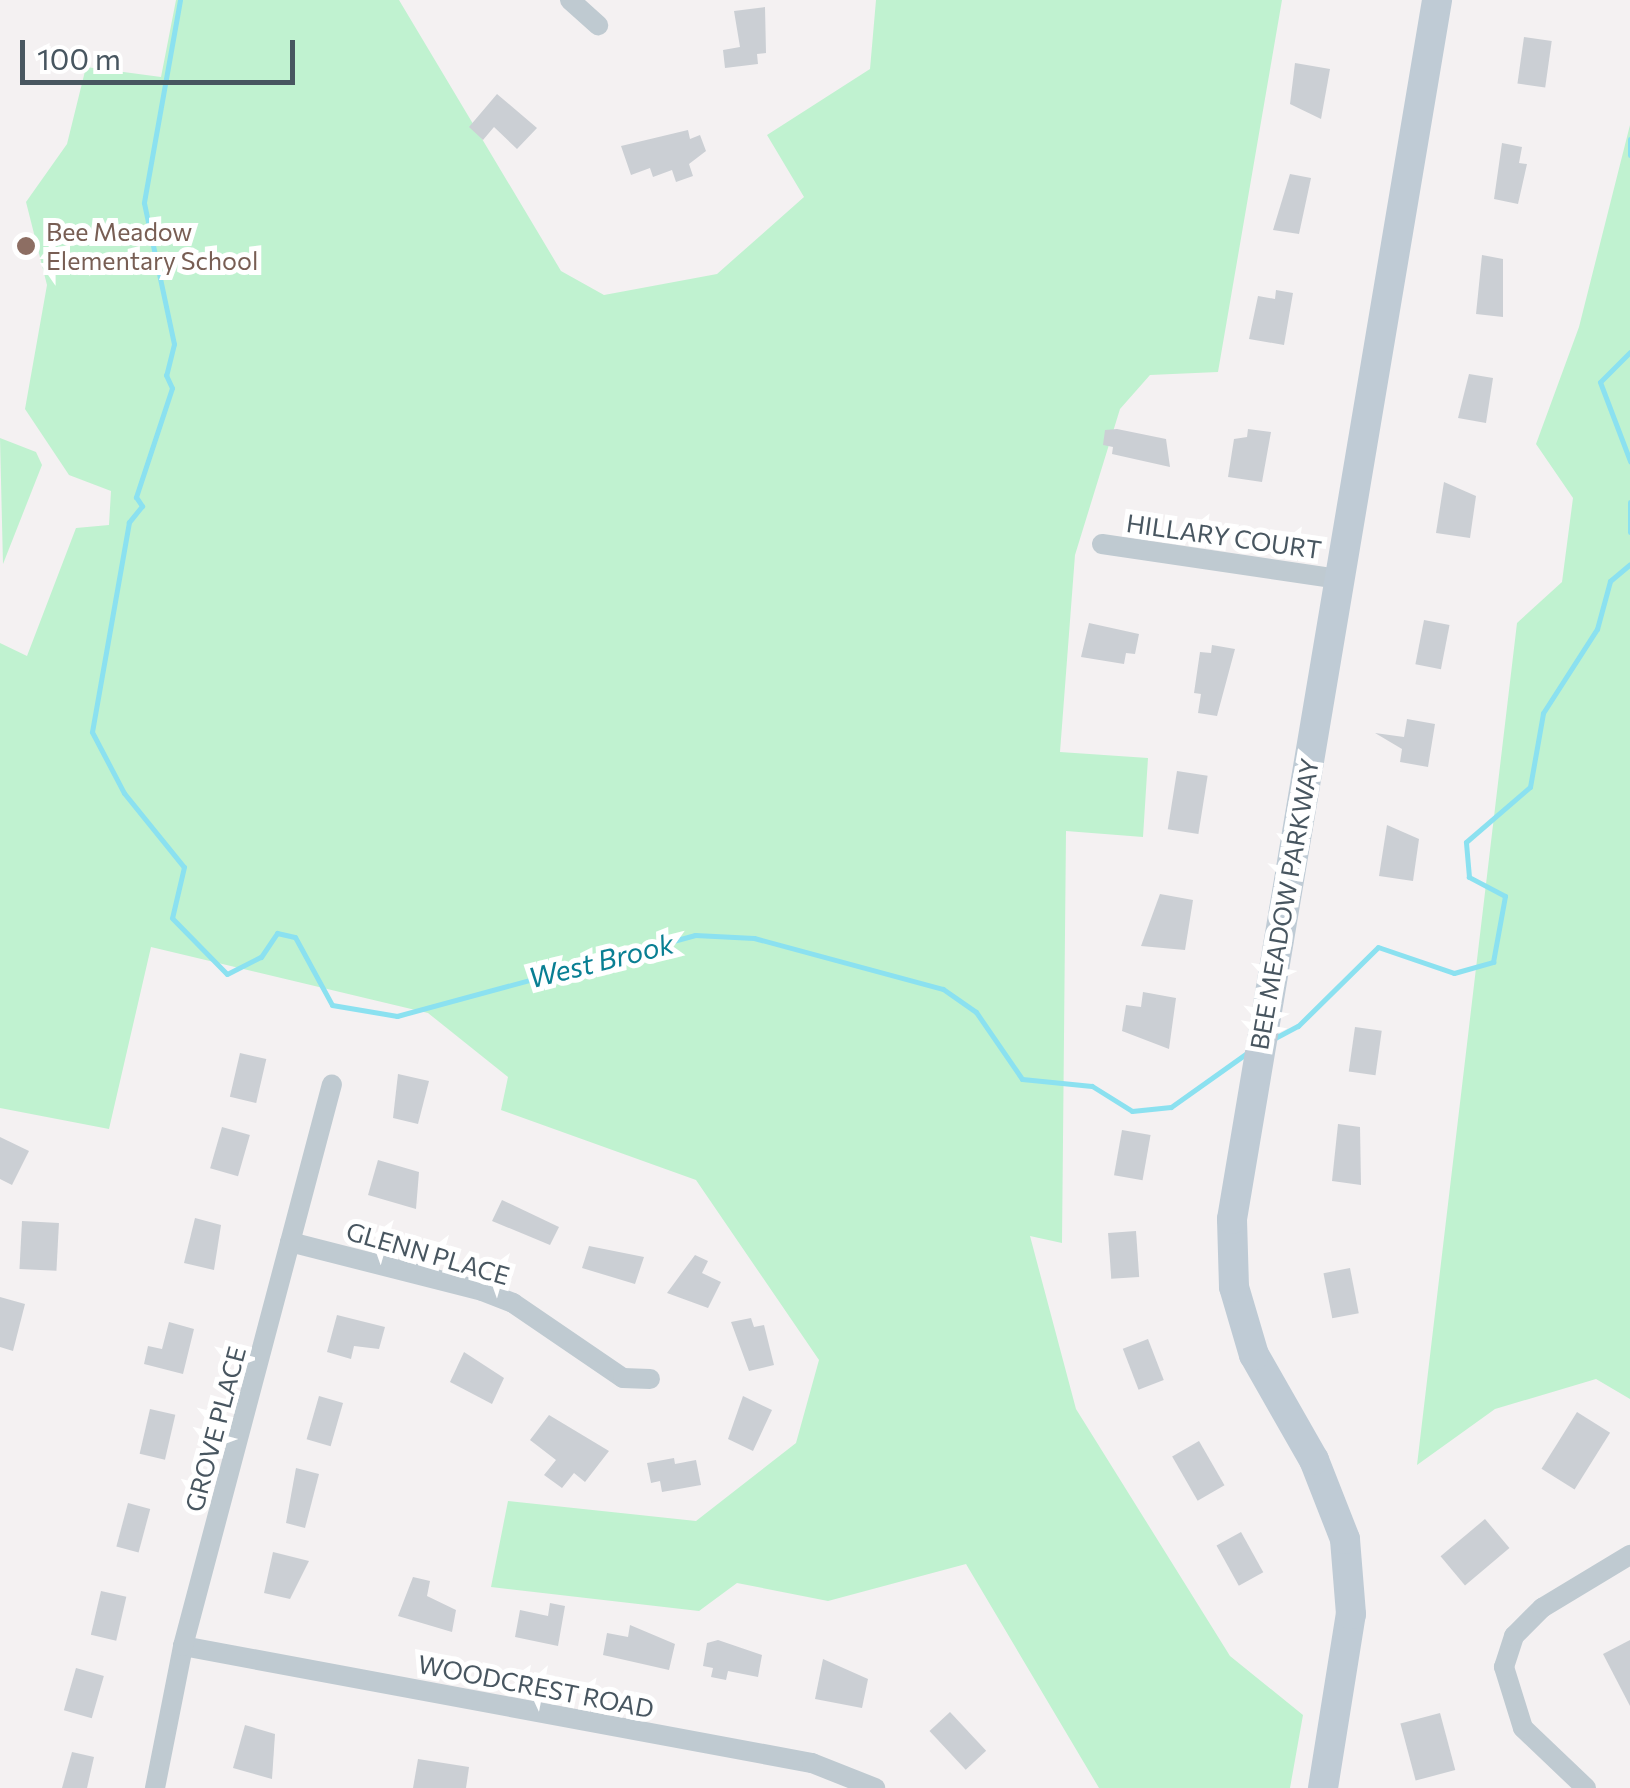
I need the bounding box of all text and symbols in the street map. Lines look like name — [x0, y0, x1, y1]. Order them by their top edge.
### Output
scale bar — [25, 20, 300, 82]
text: 100 m — [37, 39, 121, 76]
place label: Bee Meadow Elementary School — [46, 217, 258, 276]
marker: Bee Meadow Elementary School — [15, 235, 37, 257]
street label: HILLARY COURT — [1124, 507, 1324, 565]
street label: BEE MEADOW PARKWAY — [1244, 756, 1324, 1052]
water label: West Brook — [525, 926, 677, 994]
street label: GLENN PLACE — [343, 1215, 513, 1291]
street label: GROVE PLACE — [179, 1343, 251, 1515]
street label: WOODCREST ROAD — [415, 1648, 657, 1724]

